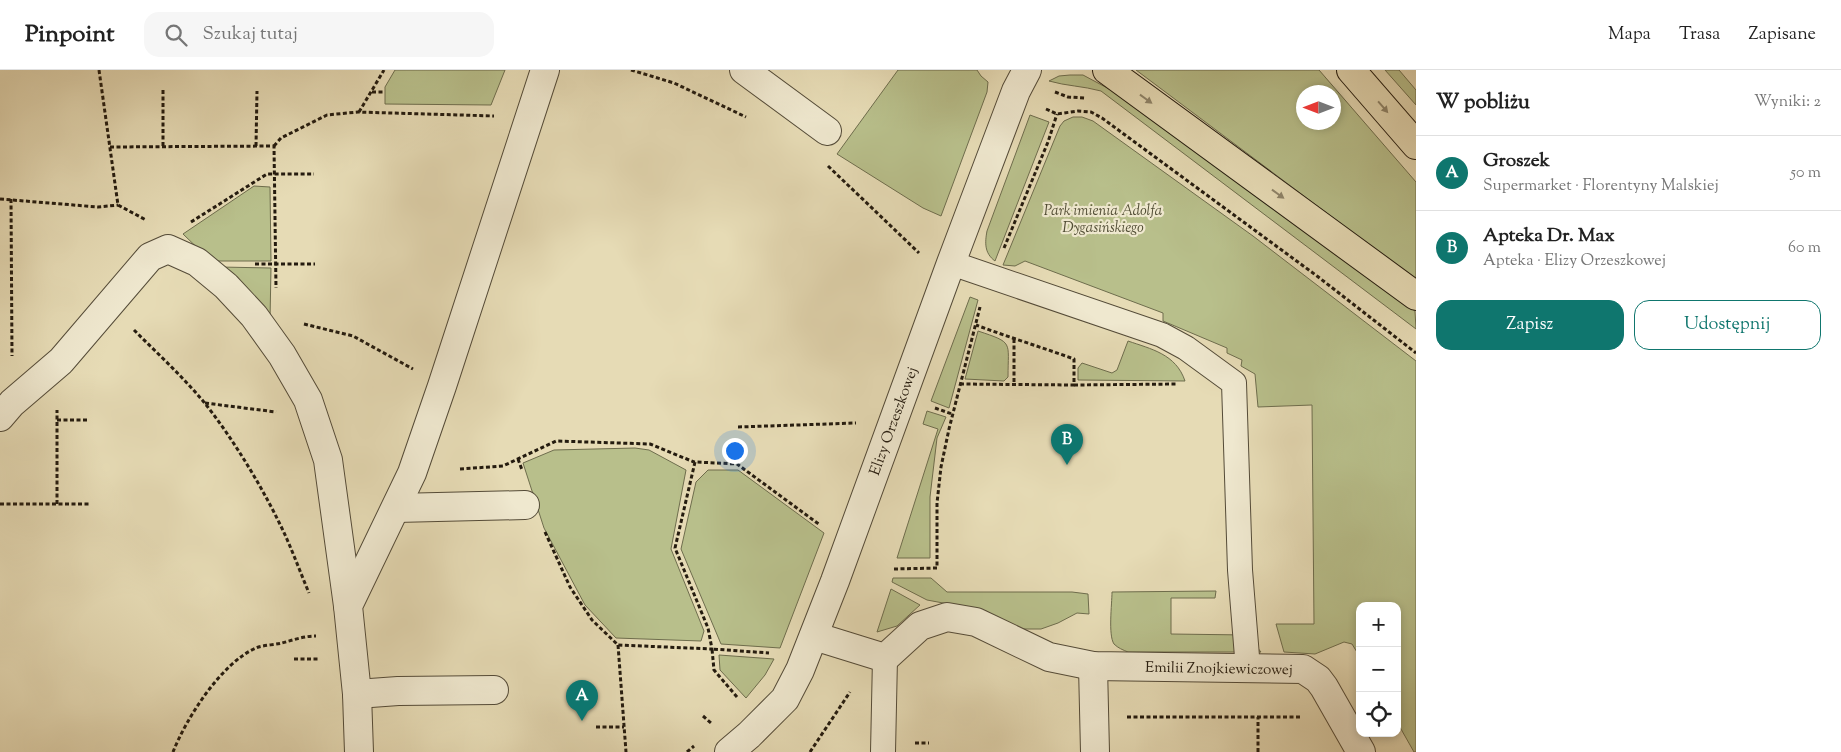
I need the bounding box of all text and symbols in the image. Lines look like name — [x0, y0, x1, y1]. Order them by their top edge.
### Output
search box — [144, 12, 494, 57]
text: Pinpoint — [25, 18, 114, 52]
icon: search — [162, 21, 190, 49]
text: Szukaj tutaj — [202, 21, 298, 48]
text: Mapa — [1608, 22, 1651, 48]
text: Trasa — [1679, 22, 1720, 48]
text: Zapisane — [1748, 22, 1816, 48]
north arrow — [1296, 85, 1341, 130]
text: W pobliżu — [1436, 88, 1530, 118]
text: Wyniki: 2 — [1754, 91, 1821, 114]
one-way arrow — [1139, 94, 1153, 104]
one-way arrow — [1377, 100, 1388, 113]
text: Groszek — [1483, 148, 1550, 175]
text: A — [1446, 162, 1459, 185]
text: 50 m — [1790, 162, 1821, 185]
text: Supermarket · Florentyny Malskiej — [1483, 175, 1719, 198]
one-way arrow — [1271, 189, 1284, 199]
park label: Park imienia Adolfa Dygasińskiego — [1044, 201, 1162, 239]
text: Apteka Dr. Max — [1483, 223, 1615, 250]
text: B — [1447, 237, 1457, 260]
text: 60 m — [1788, 237, 1821, 260]
text: Apteka · Elizy Orzeszkowej — [1483, 250, 1666, 273]
button: Zapisz — [1436, 300, 1624, 350]
button: Udostępnij — [1634, 300, 1821, 350]
street label: Elizy Orzeszkowej — [865, 364, 924, 479]
pin: B — [1051, 424, 1083, 465]
your location — [722, 438, 748, 464]
map controls — [1356, 602, 1401, 737]
button: + — [1356, 602, 1401, 647]
button: − — [1356, 647, 1401, 692]
street label: Emilii Znojkiewiczowej — [1145, 658, 1293, 681]
pin: A — [566, 680, 598, 721]
button: locate — [1356, 692, 1401, 737]

